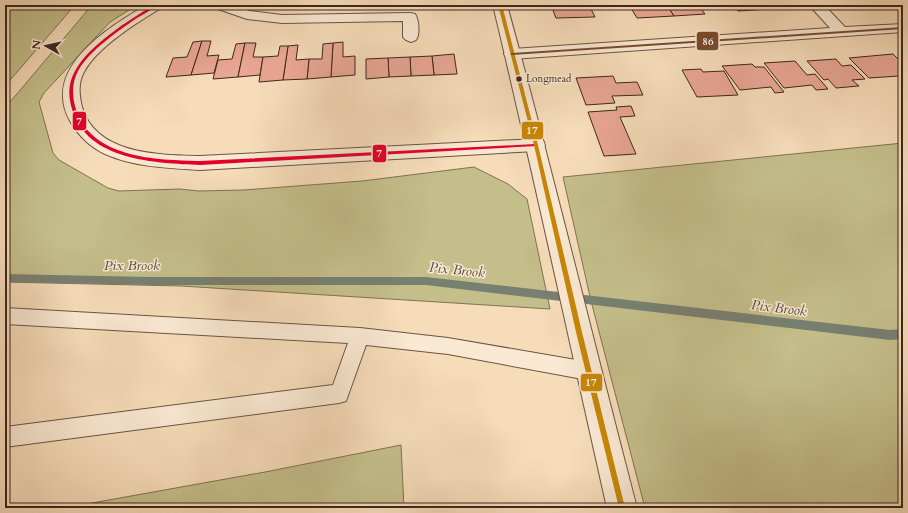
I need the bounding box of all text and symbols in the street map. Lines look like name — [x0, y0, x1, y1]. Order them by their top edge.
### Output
north arrow — [26, 26, 66, 66]
line badge: 86 — [696, 31, 719, 51]
text: 86 — [702, 34, 714, 49]
text: N — [29, 38, 45, 50]
place label: Longmead — [526, 72, 572, 86]
marker: Longmead — [514, 74, 524, 84]
line badge: 7 — [72, 111, 87, 131]
text: 7 — [76, 114, 82, 129]
line badge: 17 — [521, 121, 544, 140]
text: 17 — [526, 123, 538, 138]
line badge: 7 — [372, 144, 387, 163]
text: 7 — [376, 146, 382, 161]
water label: Pix Brook — [104, 256, 160, 275]
water label: Pix Brook — [428, 258, 486, 282]
water label: Pix Brook — [750, 295, 808, 321]
line badge: 17 — [580, 373, 603, 392]
text: 17 — [585, 375, 597, 390]

